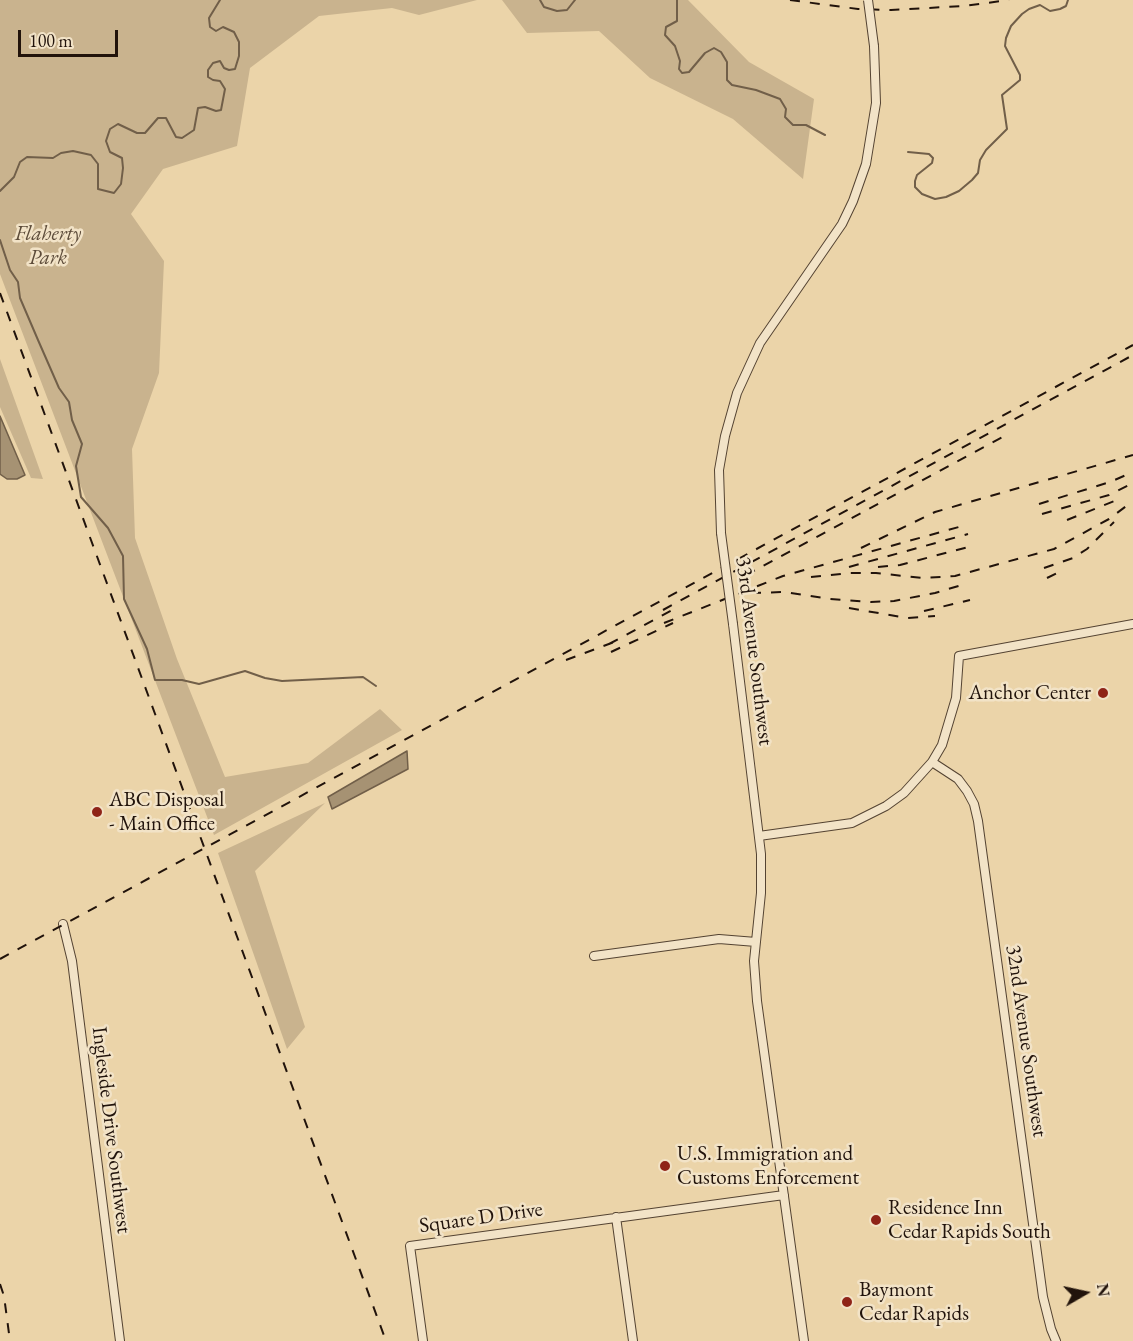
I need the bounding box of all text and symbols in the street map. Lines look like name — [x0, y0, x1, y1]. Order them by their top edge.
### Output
scale bar — [21, 18, 122, 56]
text: 100 m — [29, 29, 73, 52]
park label: Flaherty Park — [15, 221, 81, 271]
street label: 33rd Avenue Southwest — [730, 555, 778, 747]
place label: Anchor Center — [968, 680, 1091, 706]
marker: Anchor Center — [1096, 686, 1110, 700]
place label: ABC Disposal - Main Office — [109, 787, 224, 837]
marker: ABC Disposal - Main Office — [90, 805, 104, 819]
street label: 32nd Avenue Southwest — [1000, 943, 1052, 1139]
street label: Ingleside Drive Southwest — [86, 1025, 136, 1235]
place label: U.S. Immigration and Customs Enforcement — [677, 1141, 859, 1191]
marker: U.S. Immigration and Customs Enforcement — [658, 1159, 672, 1173]
place label: Residence Inn Cedar Rapids South — [888, 1195, 1051, 1245]
street label: Square D Drive — [418, 1197, 544, 1239]
marker: Residence Inn Cedar Rapids South — [869, 1213, 883, 1227]
north arrow — [1055, 1263, 1115, 1323]
place label: Baymont Cedar Rapids — [859, 1277, 969, 1327]
text: N — [1092, 1282, 1115, 1298]
marker: Baymont Cedar Rapids — [840, 1295, 854, 1309]

